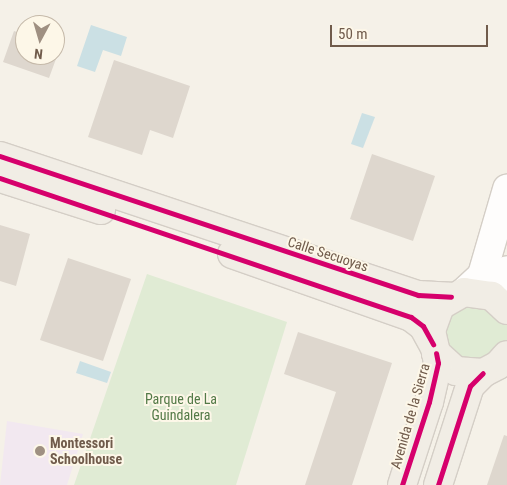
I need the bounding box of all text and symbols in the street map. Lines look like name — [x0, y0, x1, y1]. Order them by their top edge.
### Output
north arrow — [15, 15, 65, 65]
scale bar — [332, 15, 490, 47]
text: 50 m — [338, 25, 368, 43]
text: N — [33, 46, 44, 62]
street label: Calle Secuoyas — [286, 233, 370, 275]
street label: Avenida de la Sierra — [387, 361, 433, 471]
park label: Parque de La Guindalera — [145, 391, 217, 424]
place label: Montessori Schoolhouse — [50, 435, 122, 468]
marker: Montessori Schoolhouse — [34, 445, 46, 457]

